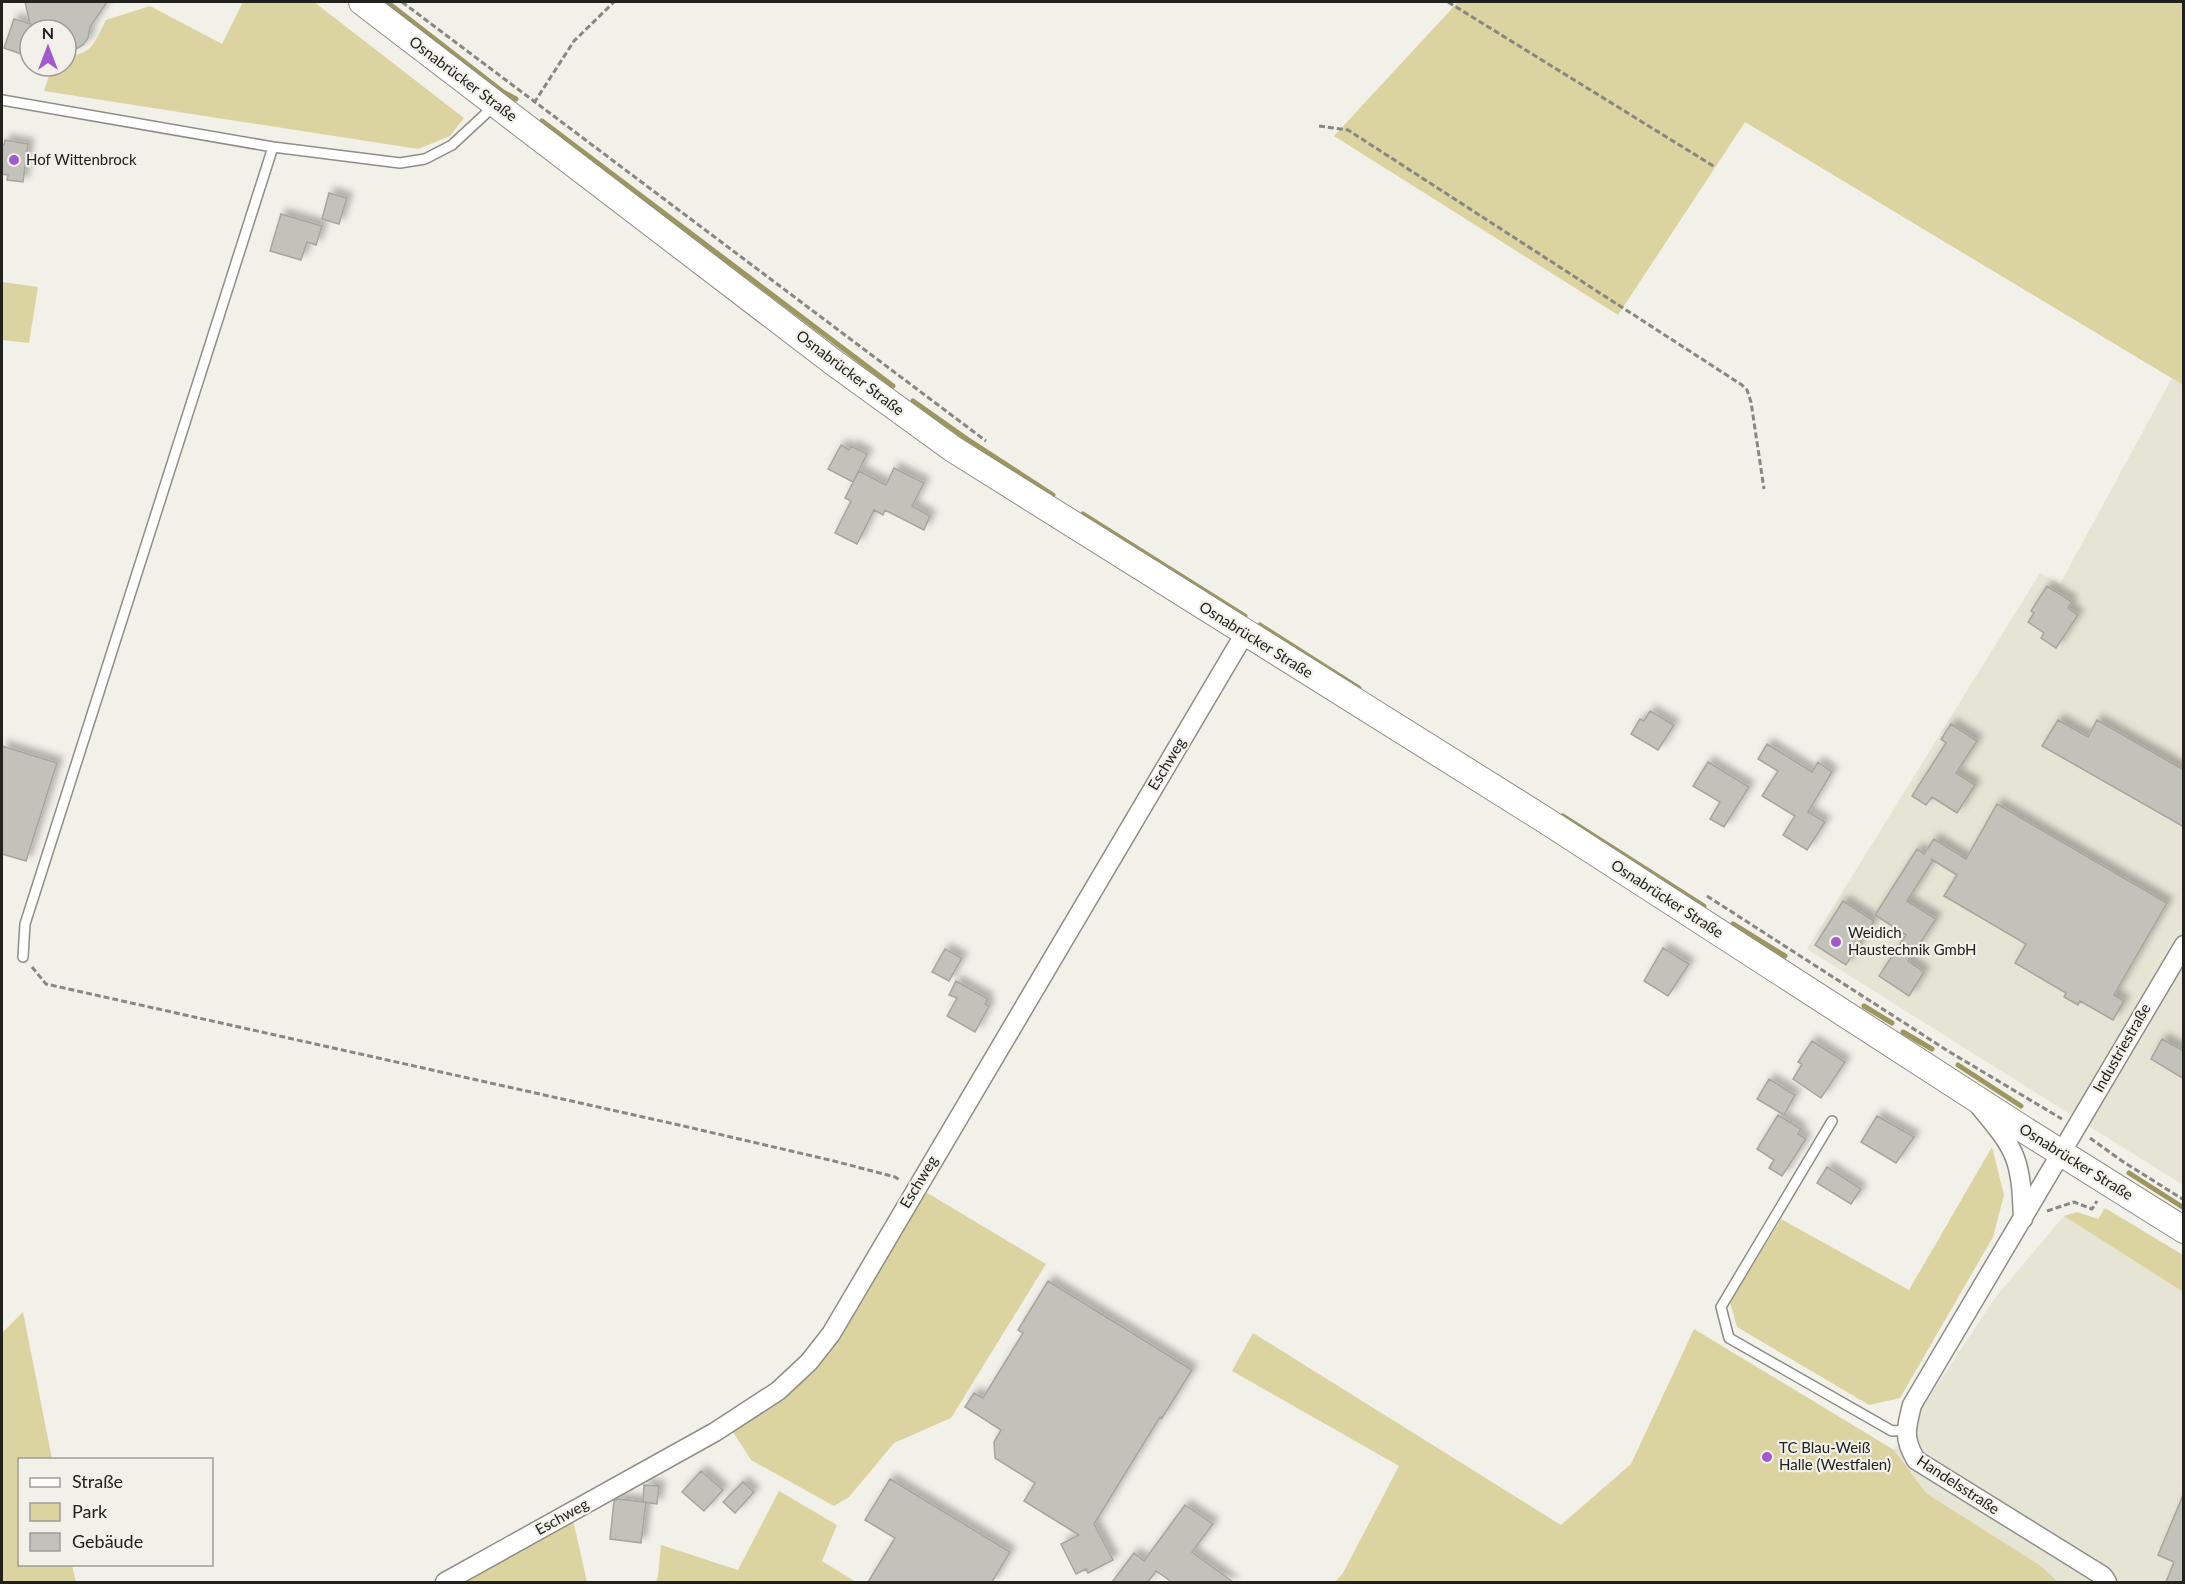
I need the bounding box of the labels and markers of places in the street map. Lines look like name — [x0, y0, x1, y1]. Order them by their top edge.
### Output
place label: Hof Wittenbrock — [26, 150, 137, 168]
marker: Hof Wittenbrock — [7, 153, 21, 167]
place label: Weidich Haustechnik GmbH — [1848, 923, 1977, 958]
marker: Weidich Haustechnik GmbH — [1829, 935, 1843, 949]
place label: TC Blau-Weiß Halle (Westfalen) — [1779, 1438, 1891, 1473]
marker: TC Blau-Weiß Halle (Westfalen) — [1760, 1450, 1774, 1464]

